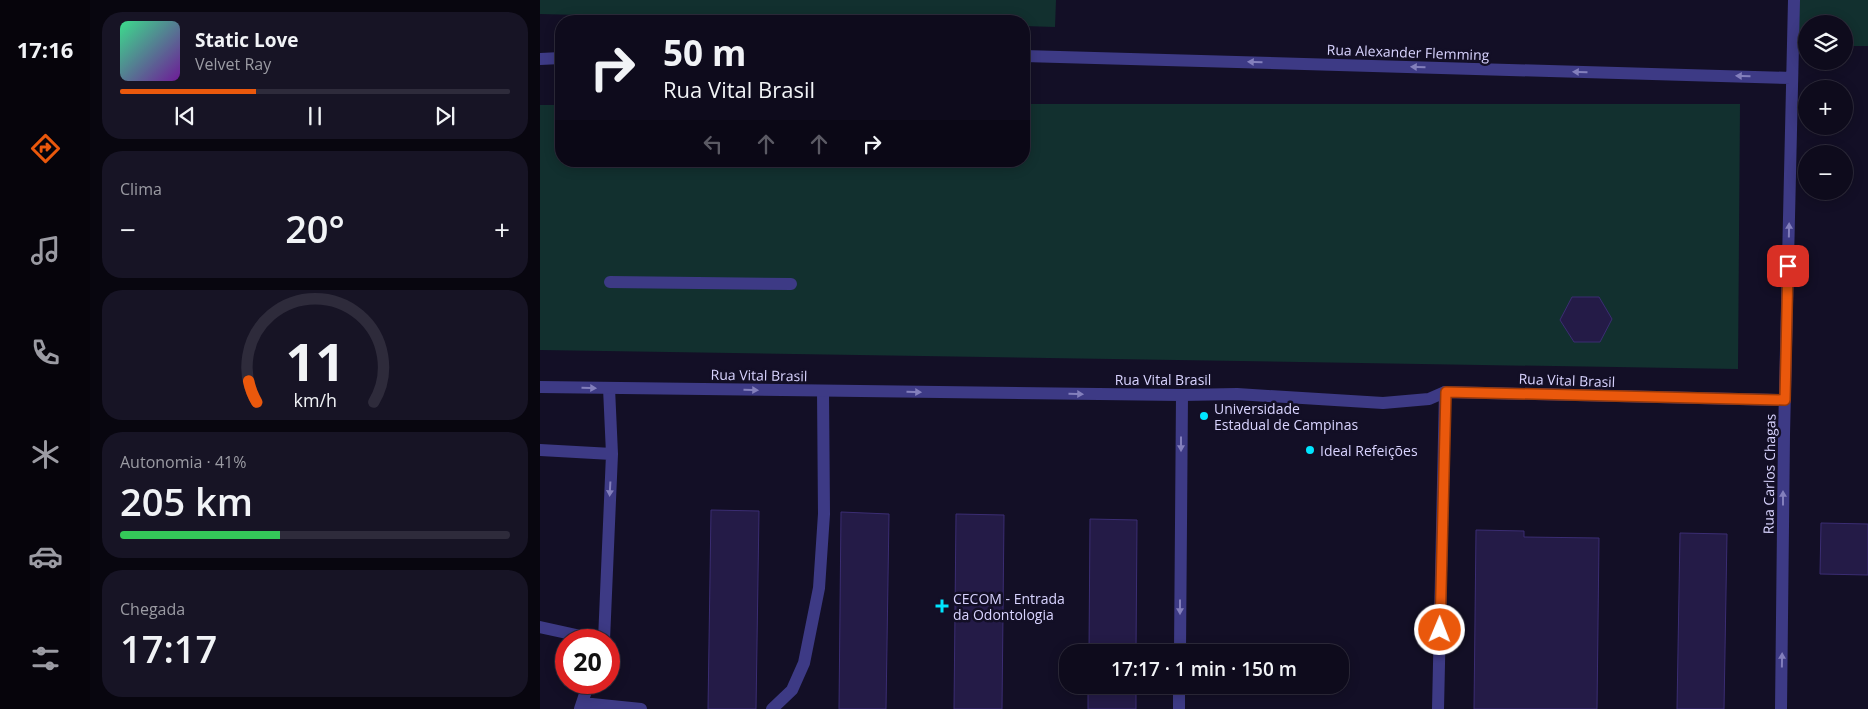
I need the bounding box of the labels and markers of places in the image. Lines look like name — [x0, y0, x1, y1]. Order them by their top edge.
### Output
pin — [1767, 245, 1809, 287]
place label: Universidade Estadual de Campinas — [1214, 399, 1358, 434]
marker: Universidade Estadual de Campinas — [1198, 410, 1210, 422]
place label: Ideal Refeições — [1320, 441, 1418, 460]
marker: Ideal Refeições — [1304, 444, 1316, 456]
place label: CECOM - Entrada da Odontologia — [953, 589, 1065, 624]
marker: CECOM - Entrada da Odontologia — [935, 599, 949, 613]

